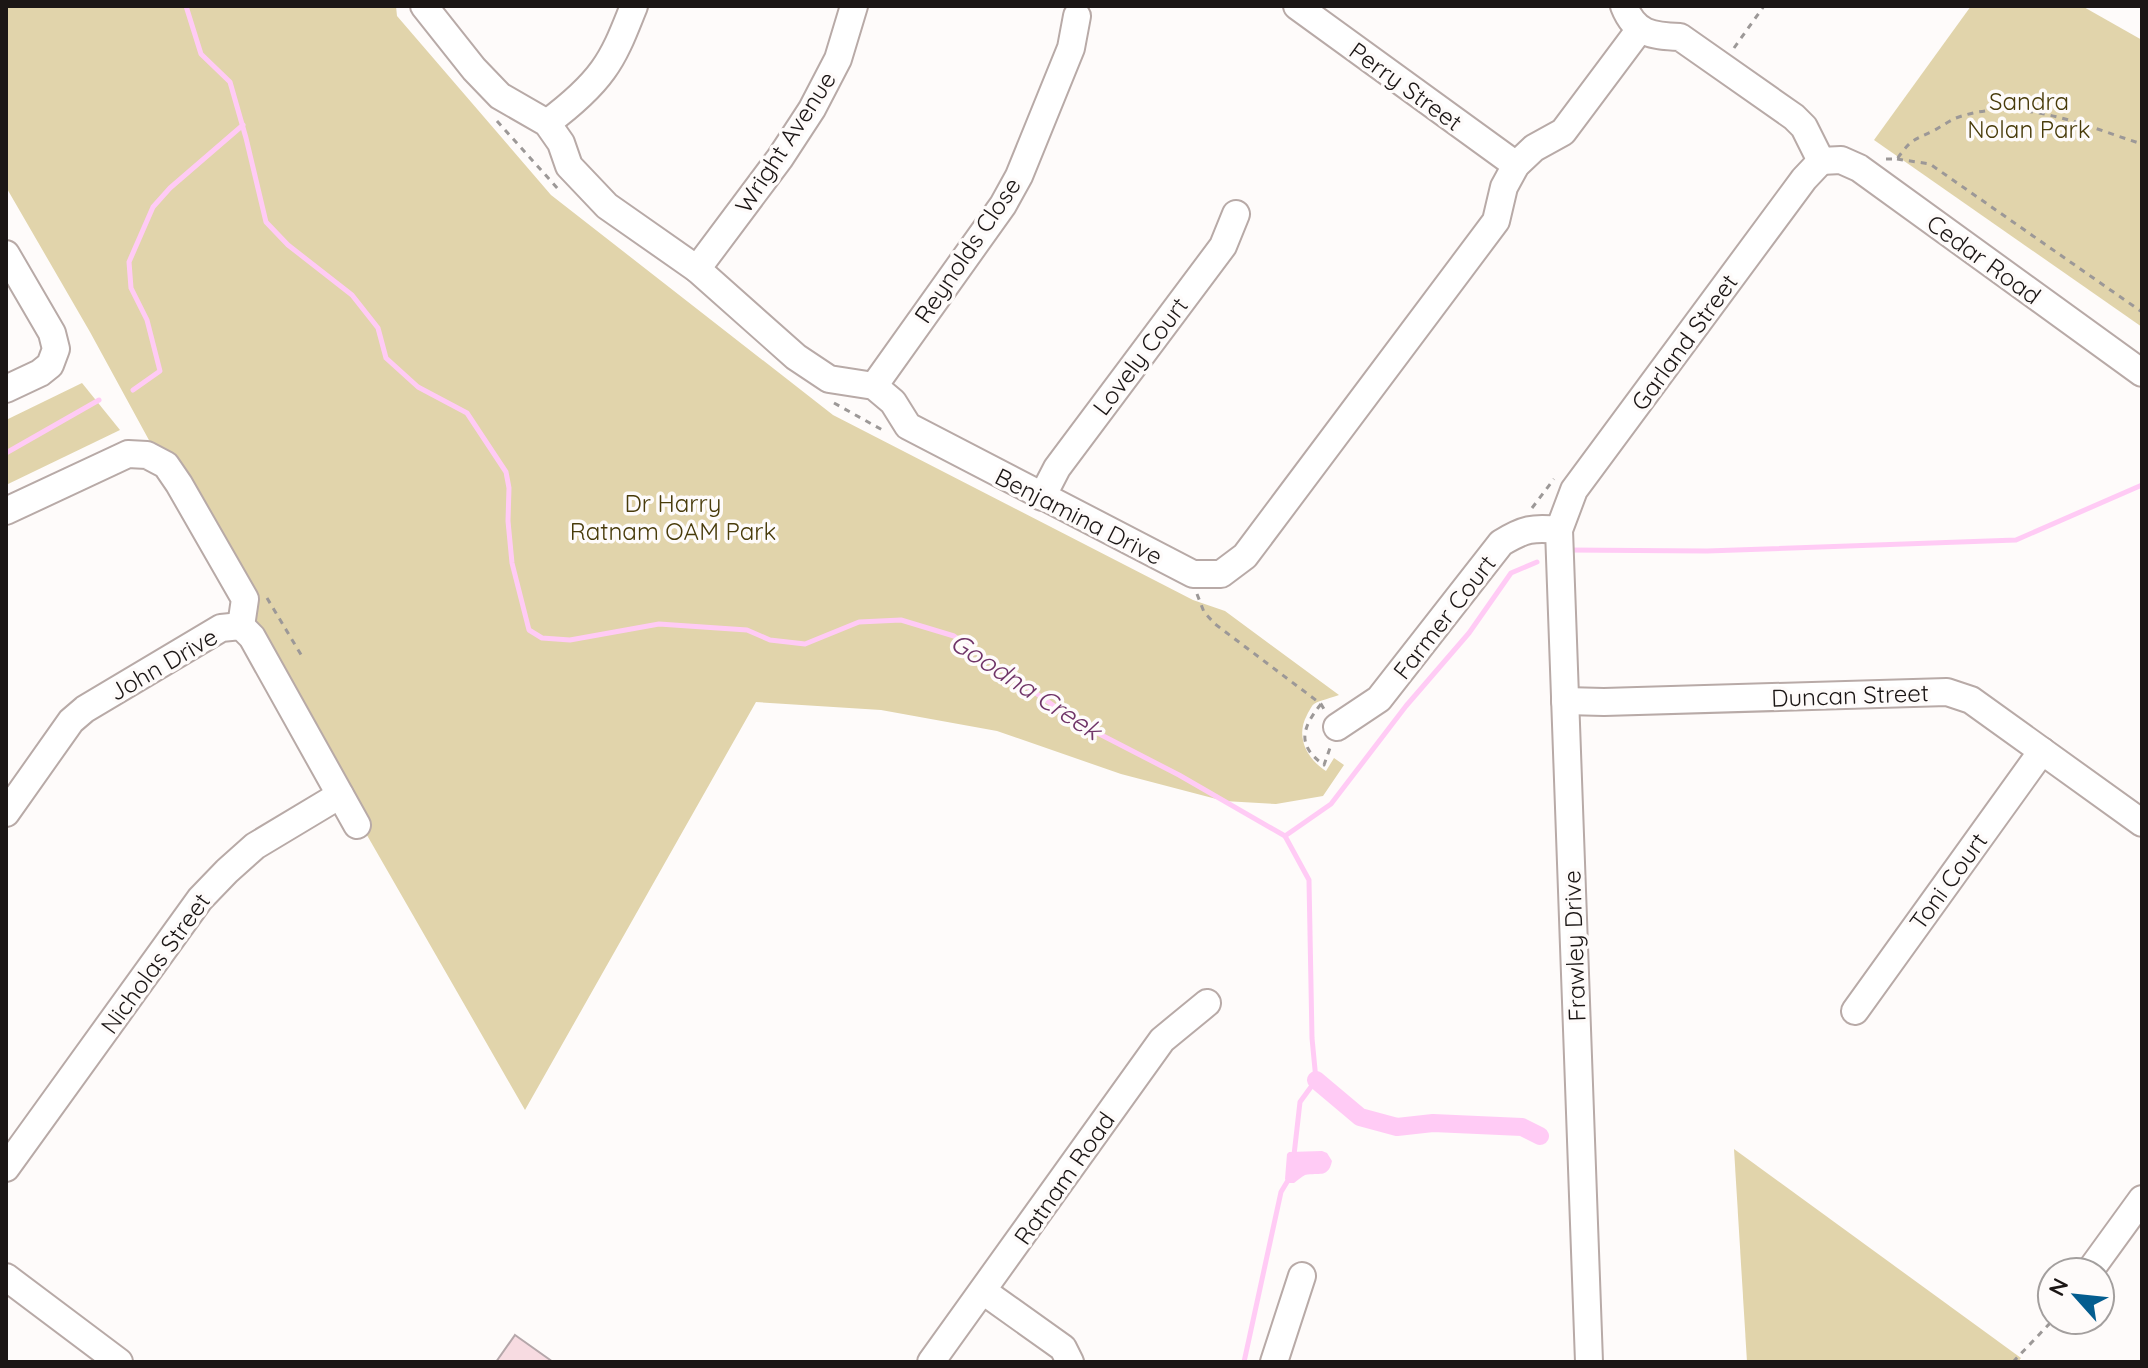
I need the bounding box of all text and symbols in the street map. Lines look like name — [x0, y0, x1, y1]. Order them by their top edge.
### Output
street label: Perry Street — [1344, 35, 1468, 137]
street label: Wright Avenue — [728, 66, 842, 218]
park label: Sandra Nolan Park — [1967, 86, 2091, 144]
street label: Reynolds Close — [907, 171, 1027, 329]
street label: Cedar Road — [1921, 208, 2047, 310]
street label: Garland Street — [1624, 268, 1744, 416]
street label: Lovely Court — [1086, 291, 1194, 421]
street label: Benjamina Drive — [990, 461, 1168, 571]
park label: Dr Harry Ratnam OAM Park — [570, 488, 776, 546]
street label: Farmer Court — [1386, 549, 1502, 685]
street label: John Drive — [104, 621, 222, 707]
water label: Goodna Creek — [945, 625, 1109, 748]
street label: Duncan Street — [1771, 677, 1929, 713]
street label: Toni Court — [1903, 827, 1993, 935]
street label: Frawley Drive — [1556, 870, 1592, 1022]
street label: Nicholas Street — [94, 887, 216, 1039]
street label: Ratnam Road — [1007, 1106, 1121, 1250]
north arrow — [2036, 1256, 2116, 1336]
text: N — [2042, 1273, 2074, 1300]

